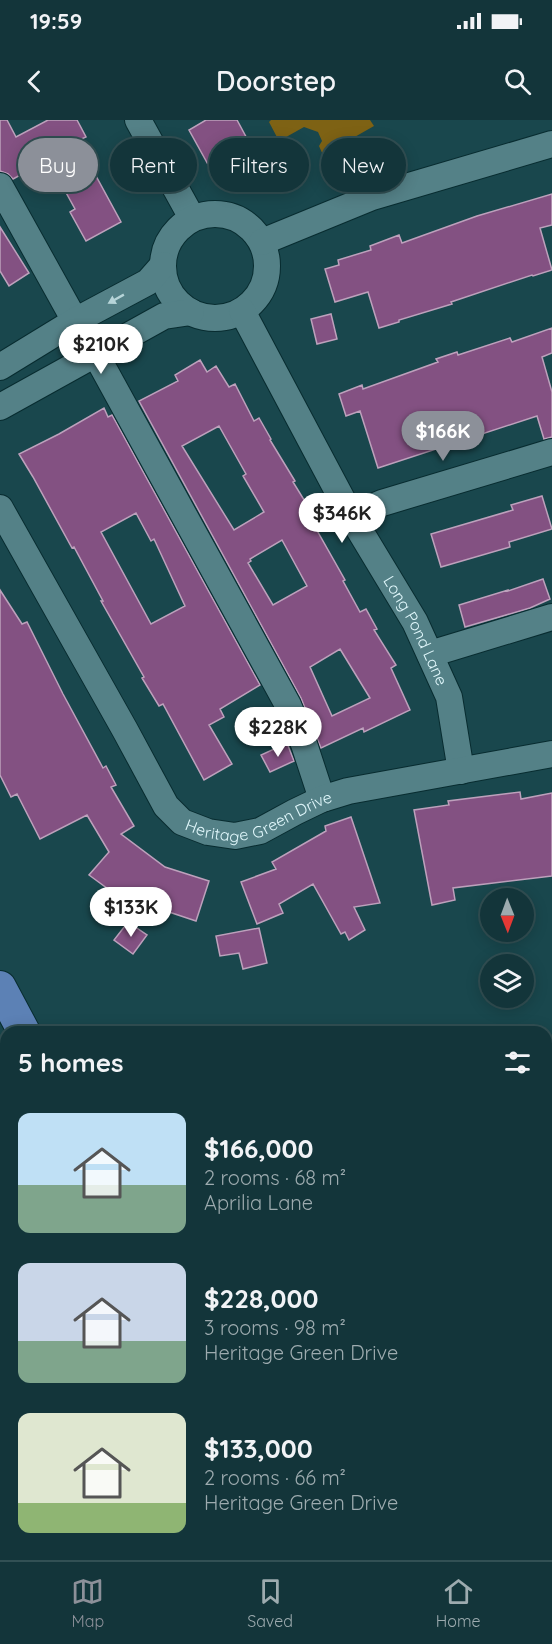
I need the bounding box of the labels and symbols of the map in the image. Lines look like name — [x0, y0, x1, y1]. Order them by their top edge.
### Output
one-way arrow — [108, 294, 125, 304]
pin: $210K — [59, 324, 143, 375]
pin: $166K — [401, 411, 485, 462]
pin: $346K — [300, 493, 384, 544]
street label: Long Pond Lane — [379, 572, 452, 688]
pin: $228K — [236, 707, 320, 758]
street label: Heritage Green Drive — [183, 787, 334, 847]
pin: $133K — [89, 887, 173, 938]
north arrow — [480, 888, 534, 942]

